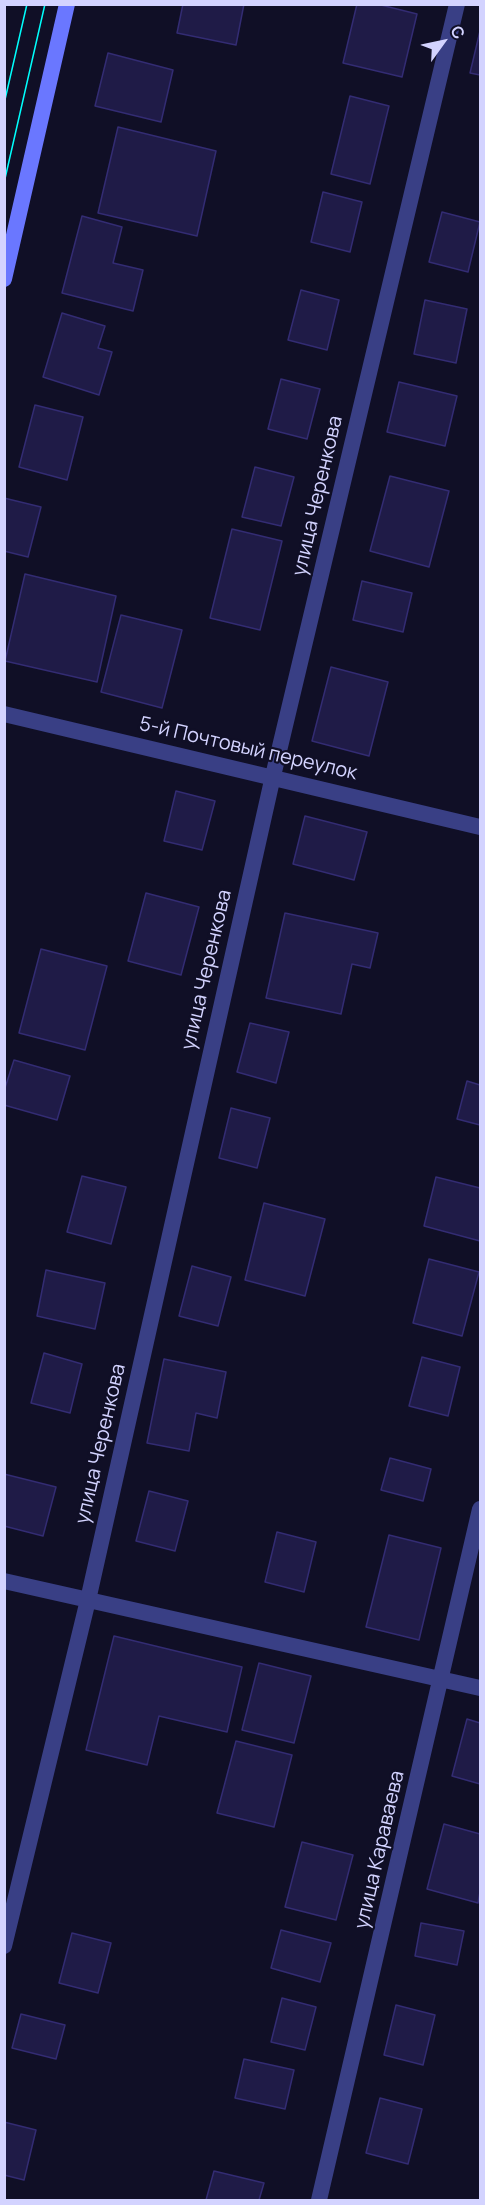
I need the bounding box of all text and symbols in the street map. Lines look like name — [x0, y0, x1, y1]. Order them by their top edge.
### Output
north arrow — [413, 12, 473, 72]
text: С — [446, 21, 471, 43]
street label: улица Черенкова — [288, 413, 348, 579]
street label: 5-й Почтовый переулок — [137, 712, 359, 786]
street label: улица Черенкова — [177, 887, 237, 1053]
street label: улица Черенкова — [71, 1361, 131, 1527]
street label: улица Караваева — [350, 1768, 410, 1932]

